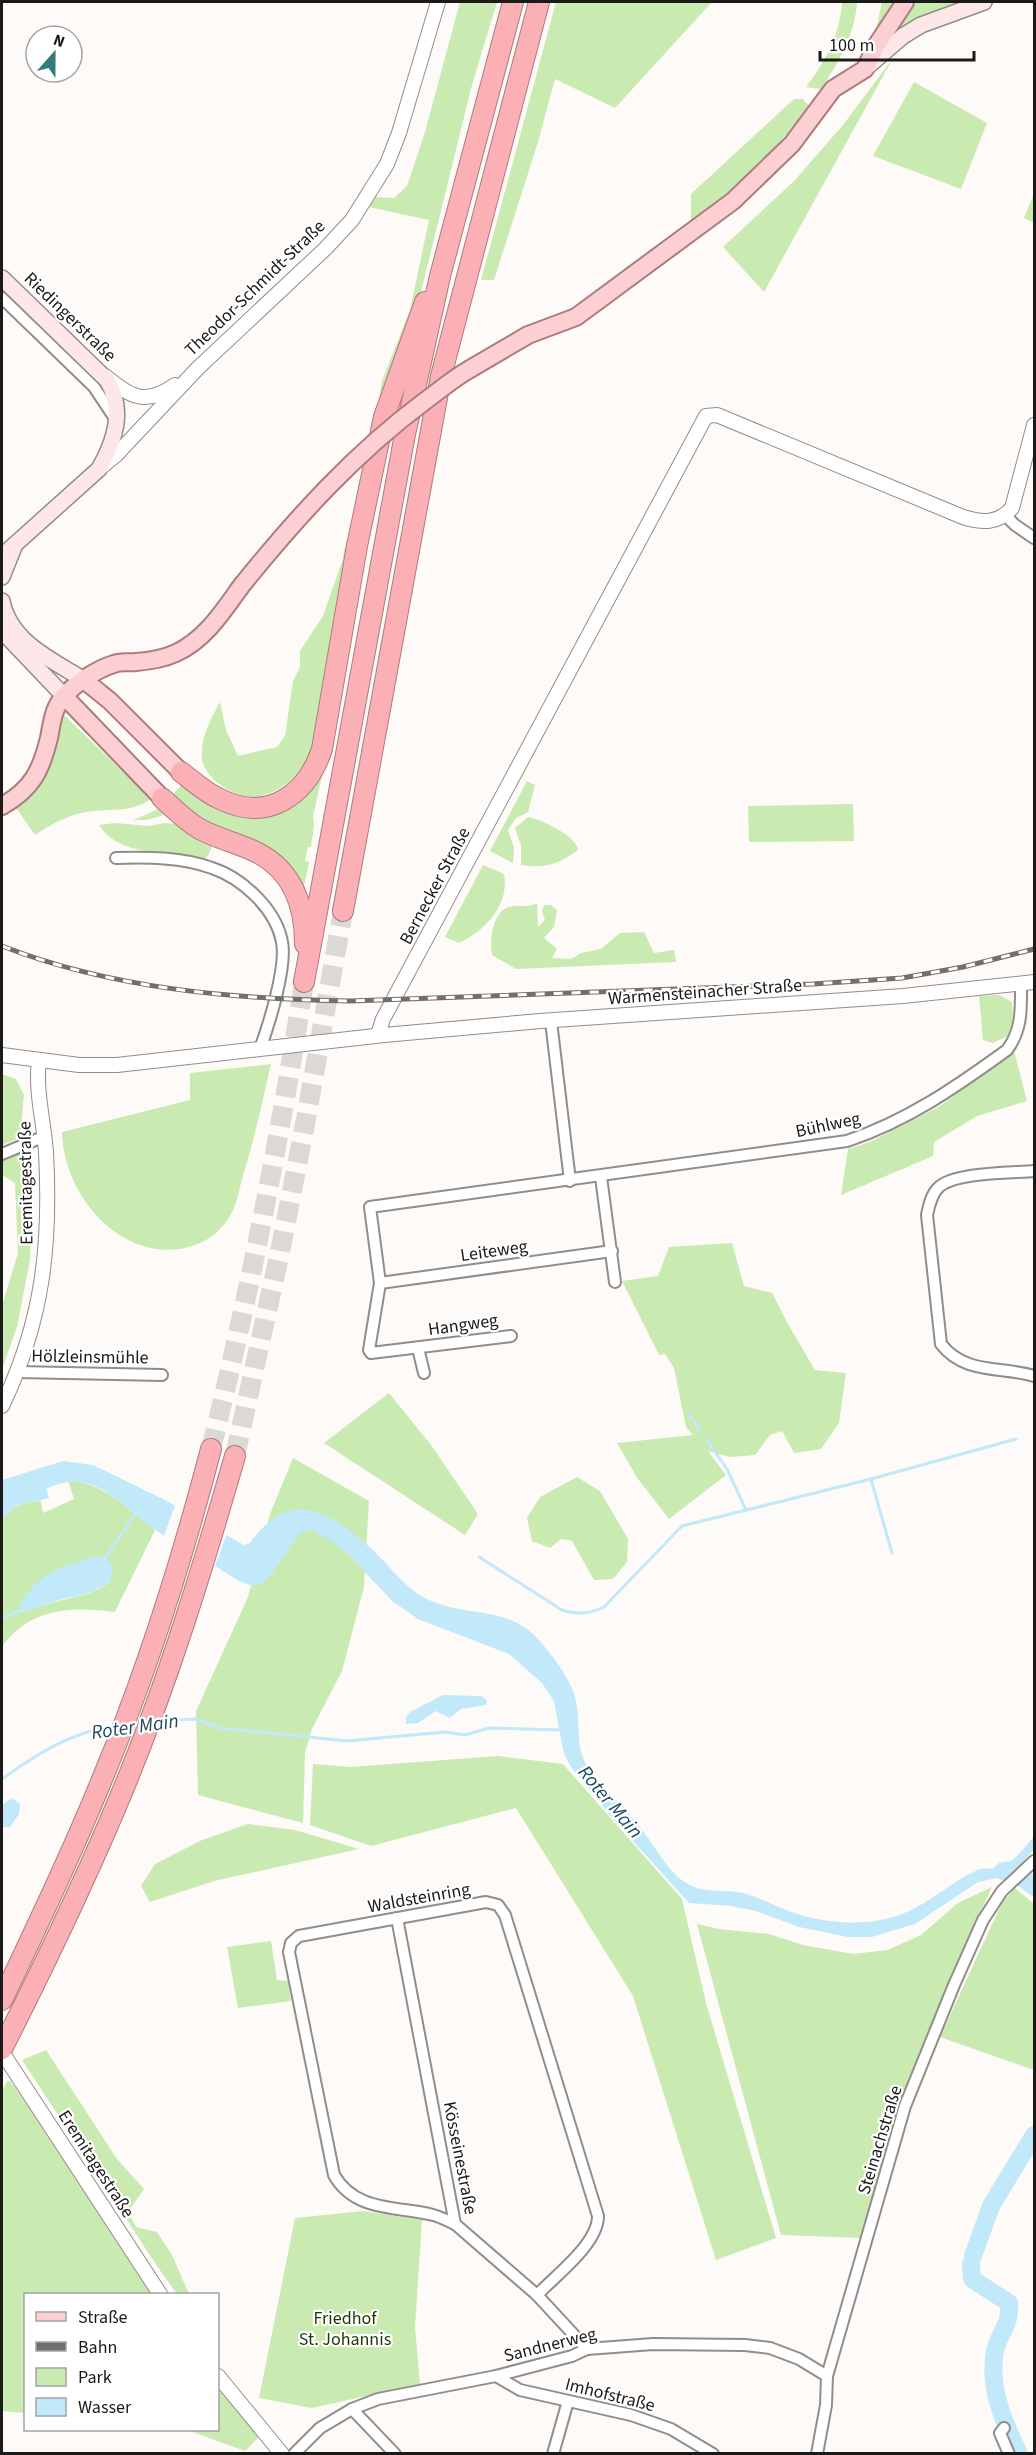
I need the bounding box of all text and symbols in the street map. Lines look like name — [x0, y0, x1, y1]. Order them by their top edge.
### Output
north arrow — [24, 24, 84, 84]
scale bar — [820, 24, 974, 62]
text: N — [50, 29, 68, 53]
text: 100 m — [829, 33, 874, 58]
street label: Theodor-Schmidt-Straße — [179, 214, 331, 362]
street label: Riedingerstraße — [18, 267, 122, 367]
street label: Bernecker Straße — [394, 823, 476, 949]
street label: Warmensteinacher Straße — [607, 973, 803, 1011]
street label: Bühlweg — [793, 1106, 863, 1144]
street label: Eremitagestraße — [12, 1121, 40, 1245]
street label: Leiteweg — [459, 1234, 529, 1268]
street label: Hangweg — [426, 1308, 500, 1342]
street label: Hölzleinsmühle — [31, 1343, 149, 1371]
water label: Roter Main — [90, 1707, 180, 1747]
water label: Roter Main — [571, 1759, 649, 1845]
street label: Waldsteinring — [366, 1877, 472, 1919]
street label: Steinachstraße — [852, 2082, 908, 2198]
street label: Kösseinestraße — [437, 2099, 483, 2217]
street label: Eremitagestraße — [52, 2105, 140, 2223]
legend — [24, 2293, 219, 2431]
text: Straße — [78, 2305, 128, 2330]
park label: Friedhof St. Johannis — [299, 2306, 391, 2352]
street label: Sandnerweg — [501, 2321, 599, 2369]
text: Bahn — [78, 2335, 117, 2360]
text: Park — [78, 2365, 112, 2390]
street label: Imhofstraße — [562, 2372, 658, 2418]
text: Wasser — [78, 2395, 132, 2420]

